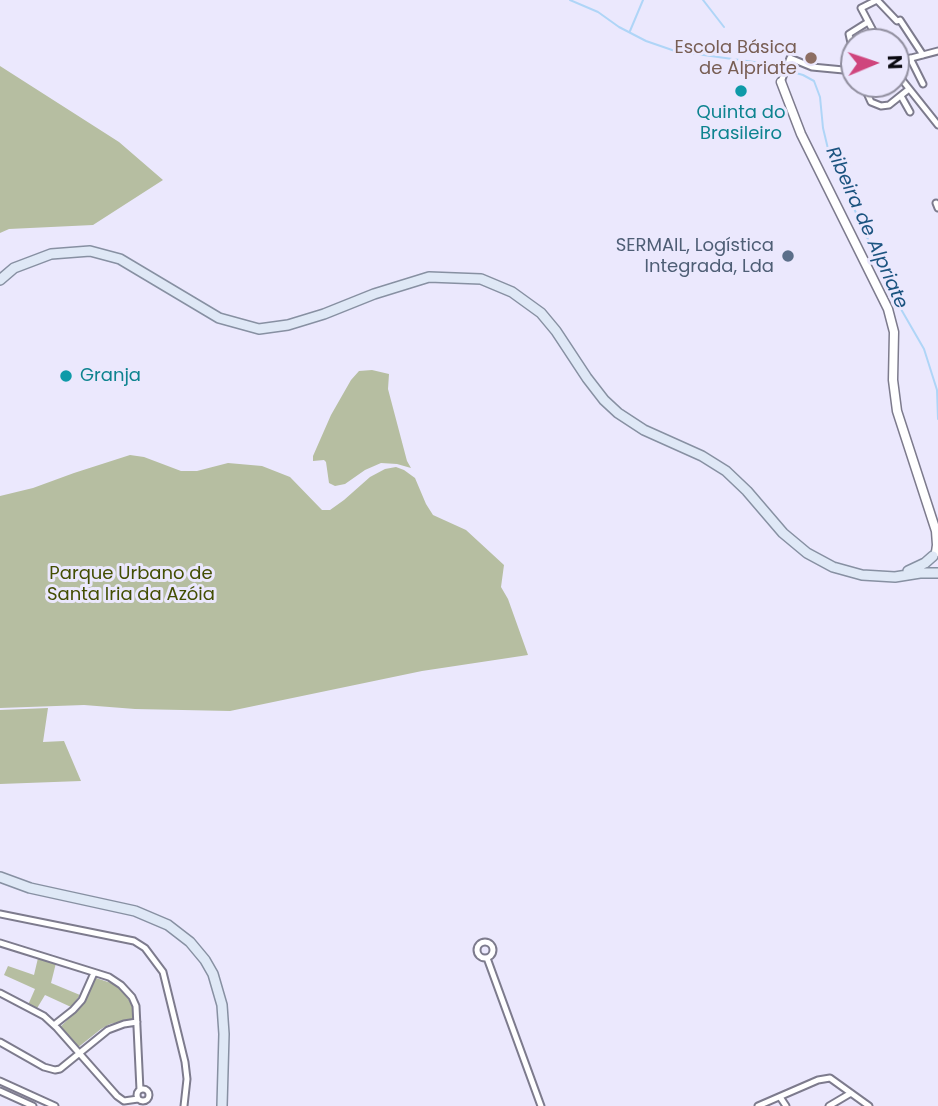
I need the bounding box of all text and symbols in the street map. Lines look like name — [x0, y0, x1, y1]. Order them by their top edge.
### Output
north arrow — [840, 28, 910, 98]
place label: Escola Básica de Alpriate — [674, 37, 797, 80]
marker: Escola Básica de Alpriate — [803, 50, 819, 66]
text: N — [881, 55, 908, 70]
marker: Quinta do Brasileiro — [733, 83, 749, 99]
place label: Quinta do Brasileiro — [697, 102, 785, 144]
water label: Ribeira de Alpriate — [820, 143, 912, 313]
place label: SERMAIL, Logística Integrada, Lda — [616, 235, 774, 278]
marker: SERMAIL, Logística Integrada, Lda — [780, 248, 796, 264]
place label: Granja — [80, 365, 141, 387]
marker: Granja — [58, 368, 74, 384]
park label: Parque Urbano de Santa Iria da Azóia — [47, 563, 215, 606]

